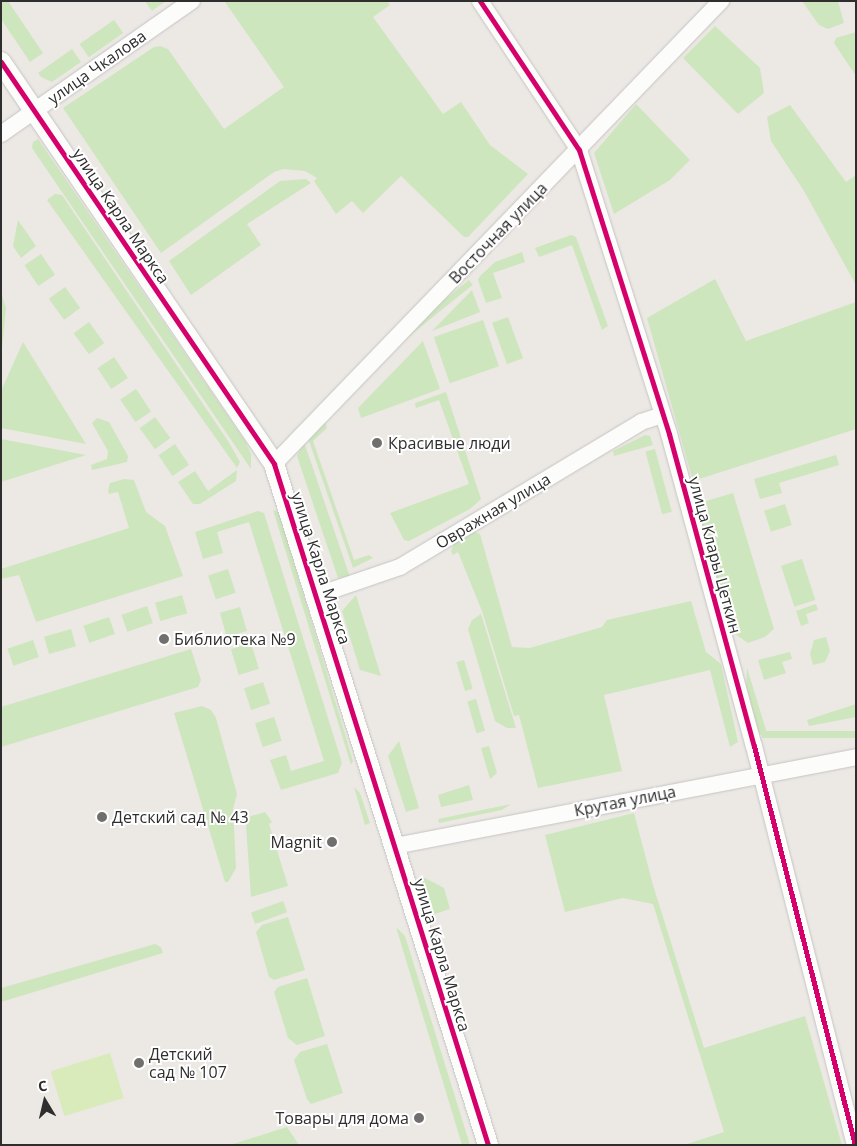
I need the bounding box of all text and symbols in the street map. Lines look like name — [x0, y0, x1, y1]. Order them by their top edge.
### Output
street label: улица Чкалова — [44, 26, 150, 108]
street label: улица Карла Маркса — [69, 145, 173, 287]
street label: Восточная улица — [445, 179, 551, 287]
place label: Красивые люди — [388, 433, 511, 453]
marker: Красивые люди — [370, 436, 384, 450]
street label: Овражная улица — [432, 469, 554, 553]
street label: улица Клары Цеткин — [685, 475, 745, 635]
street label: улица Карла Маркса — [287, 489, 355, 647]
place label: Библиотека №9 — [174, 629, 296, 649]
marker: Библиотека №9 — [158, 633, 170, 645]
street label: Крутая улица — [572, 782, 678, 820]
place label: Детский сад № 43 — [112, 807, 249, 827]
marker: Детский сад № 43 — [96, 811, 108, 823]
place label: Magnit — [270, 832, 322, 852]
marker: Magnit — [326, 836, 338, 848]
street label: улица Карла Маркса — [410, 876, 474, 1034]
place label: Детский сад № 107 — [149, 1044, 227, 1082]
marker: Детский сад № 107 — [133, 1057, 145, 1069]
north arrow — [20, 1076, 70, 1126]
text: С — [37, 1076, 48, 1096]
place label: Товары для дома — [275, 1108, 409, 1128]
marker: Товары для дома — [413, 1112, 425, 1124]

